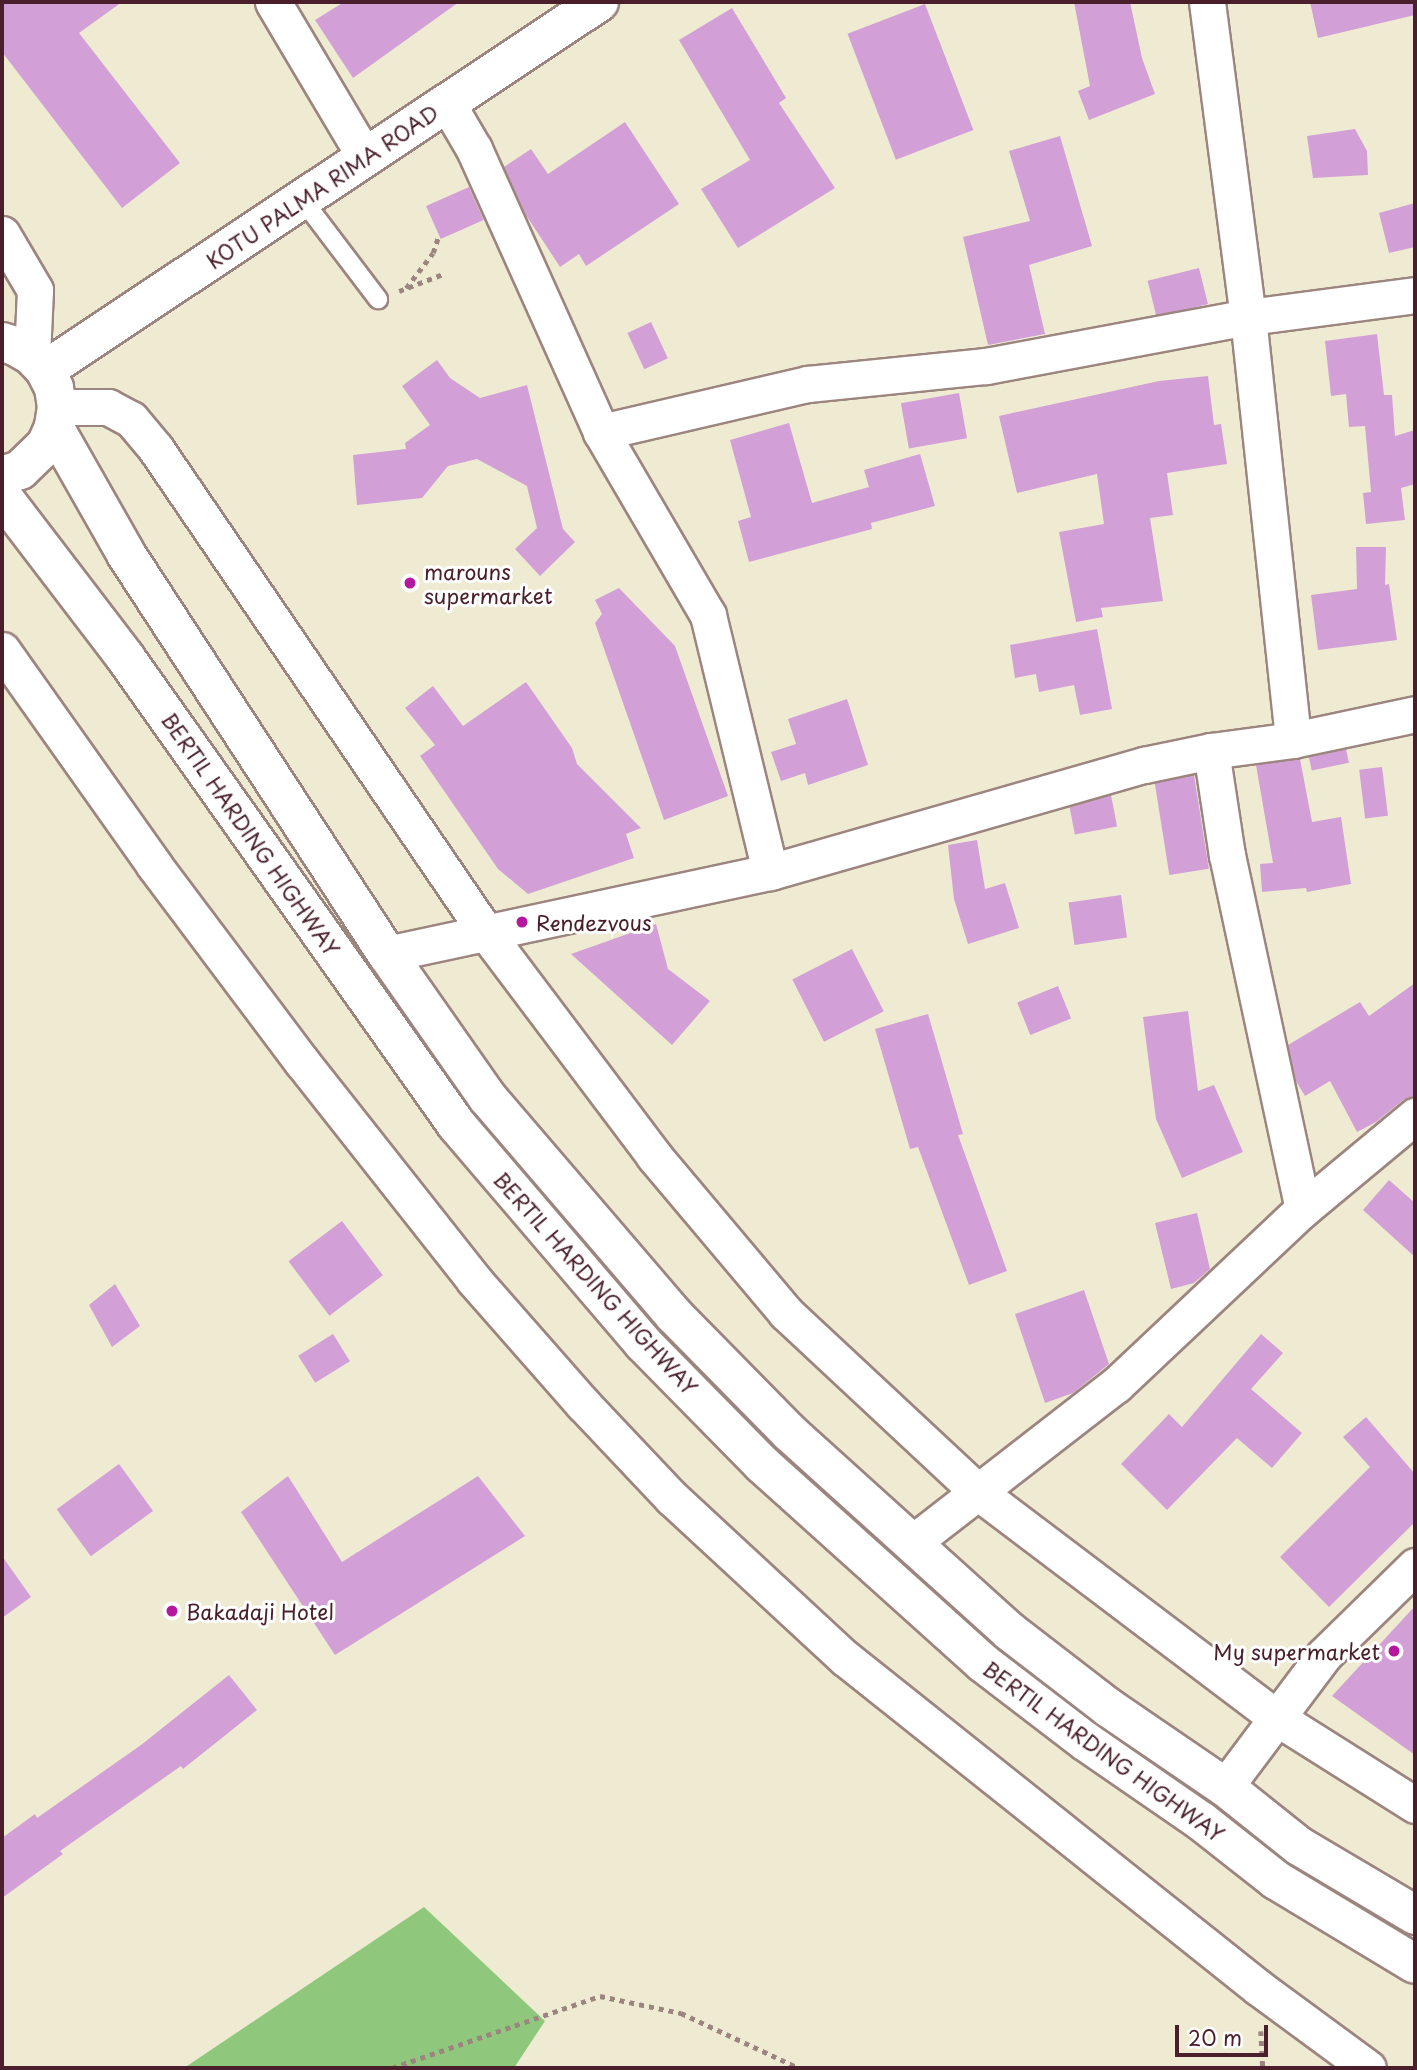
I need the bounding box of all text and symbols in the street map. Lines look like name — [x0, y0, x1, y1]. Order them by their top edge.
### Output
street label: KOTU PALMA RIMA ROAD — [201, 99, 443, 273]
place label: marouns supermarket — [424, 558, 553, 608]
marker: marouns supermarket — [402, 575, 418, 591]
street label: BERTIL HARDING HIGHWAY — [155, 705, 347, 963]
place label: Rendezvous — [536, 909, 652, 935]
marker: Rendezvous — [514, 914, 530, 930]
street label: BERTIL HARDING HIGHWAY — [487, 1164, 705, 1402]
place label: Bakadaji Hotel — [186, 1598, 335, 1624]
marker: Bakadaji Hotel — [164, 1603, 180, 1619]
place label: My supermarket — [1213, 1638, 1380, 1664]
marker: My supermarket — [1386, 1643, 1402, 1659]
street label: BERTIL HARDING HIGHWAY — [976, 1653, 1232, 1849]
scale bar — [1179, 2010, 1272, 2054]
text: 20 m — [1188, 2021, 1242, 2053]

